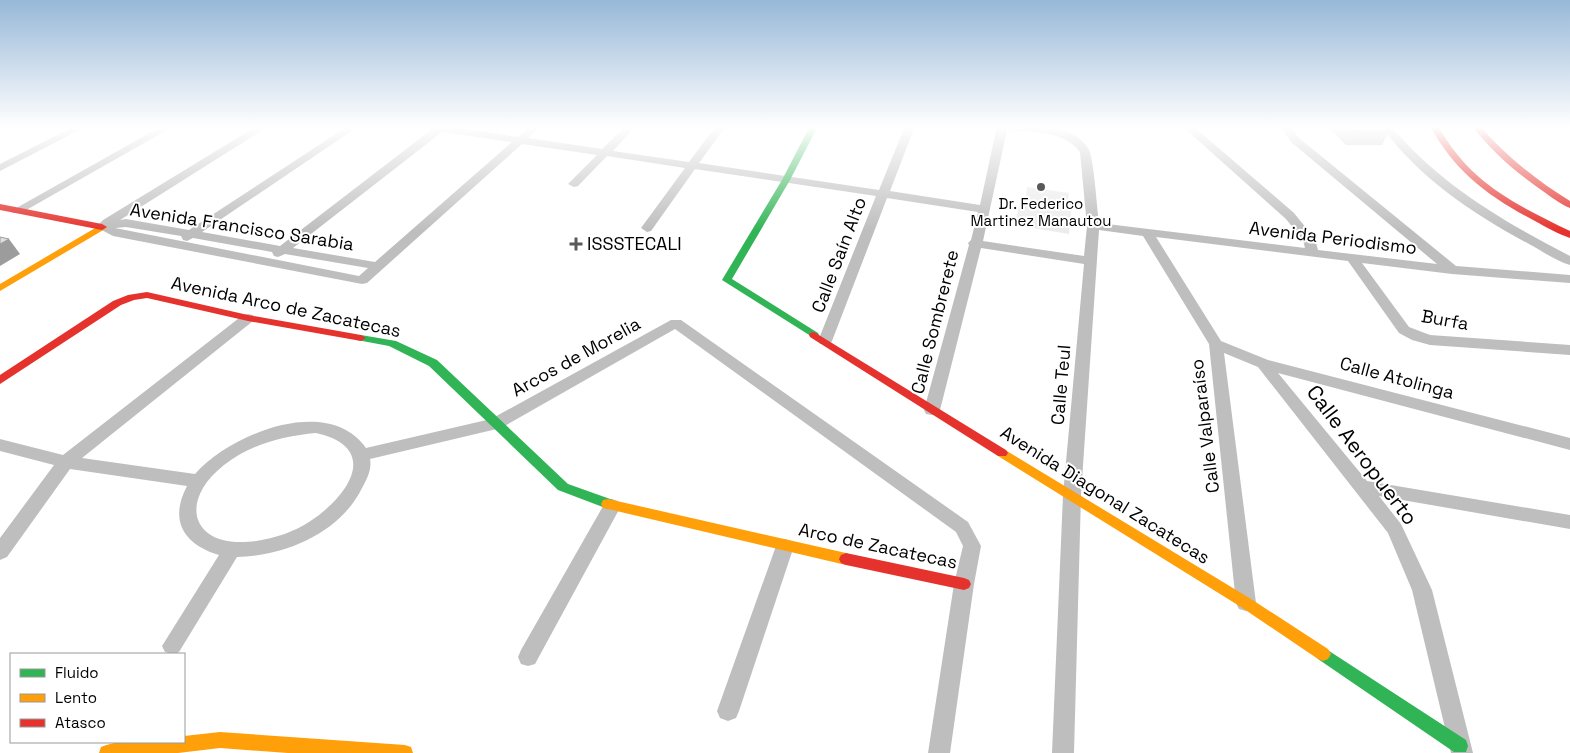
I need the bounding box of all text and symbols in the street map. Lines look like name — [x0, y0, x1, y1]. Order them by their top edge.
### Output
marker: Dr. Federico Martinez Manautou — [1035, 181, 1047, 193]
street label: Calle Saín Alto — [806, 194, 871, 316]
place label: Dr. Federico Martinez Manautou — [971, 194, 1111, 230]
street label: Avenida Francisco Sarabia — [129, 197, 356, 256]
street label: Avenida Periodismo — [1248, 216, 1418, 259]
place label: ISSSTECALI — [587, 232, 682, 255]
marker: ISSSTECALI — [569, 237, 583, 251]
street label: Calle Sombrerete — [905, 247, 964, 396]
street label: Avenida Arco de Zacatecas — [169, 271, 403, 342]
street label: Burfa — [1420, 304, 1471, 335]
street label: Arcos de Morelia — [507, 312, 644, 401]
street label: Calle Teul — [1046, 344, 1075, 426]
street label: Calle Atolinga — [1337, 351, 1457, 404]
street label: Calle Valparaíso — [1185, 358, 1224, 494]
street label: Calle Aeropuerto — [1301, 379, 1424, 530]
street label: Avenida Diagonal Zacatecas — [996, 421, 1214, 569]
street label: Arco de Zacatecas — [797, 517, 959, 574]
legend — [10, 653, 185, 743]
text: Fluido — [55, 663, 99, 682]
text: Lento — [55, 688, 97, 707]
text: Atasco — [55, 713, 106, 732]

